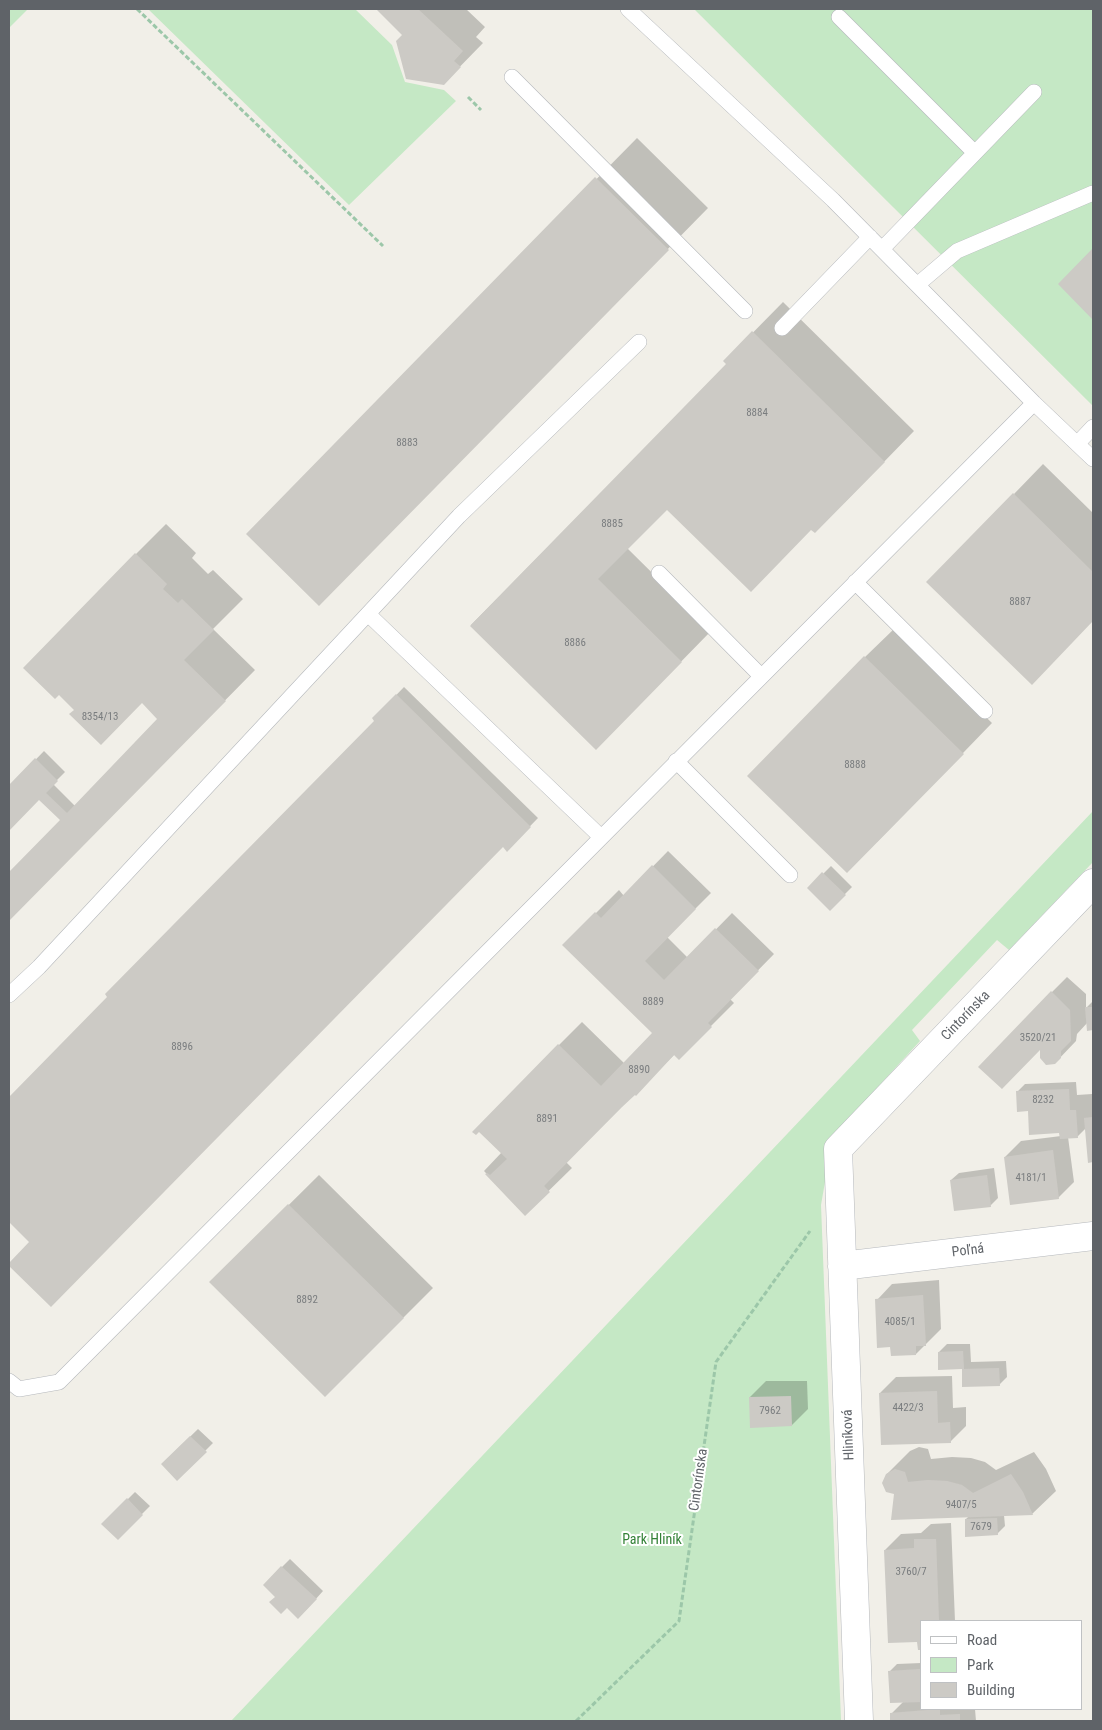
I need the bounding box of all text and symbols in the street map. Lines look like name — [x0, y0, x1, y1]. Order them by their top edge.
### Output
house number: 8884 — [746, 406, 768, 420]
house number: 8883 — [396, 436, 418, 450]
house number: 8885 — [601, 517, 623, 531]
house number: 8887 — [1009, 595, 1031, 609]
house number: 8886 — [564, 636, 586, 650]
house number: 8354/13 — [82, 710, 118, 724]
house number: 8888 — [844, 758, 866, 772]
street label: Cintorínska — [938, 988, 994, 1044]
house number: 8889 — [642, 995, 664, 1009]
house number: 3520/21 — [1020, 1031, 1056, 1045]
house number: 8896 — [171, 1040, 193, 1054]
house number: 8890 — [628, 1063, 650, 1077]
house number: 8232 — [1032, 1093, 1054, 1107]
house number: 8891 — [536, 1112, 558, 1126]
house number: 4181/1 — [1015, 1171, 1047, 1185]
street label: Poľná — [951, 1241, 985, 1261]
house number: 8892 — [296, 1293, 318, 1307]
house number: 4085/1 — [884, 1315, 916, 1329]
house number: 4422/3 — [892, 1401, 924, 1415]
house number: 7962 — [759, 1404, 781, 1418]
street label: Hliníková — [840, 1409, 858, 1461]
street label: Cintorínska — [686, 1448, 712, 1512]
house number: 9407/5 — [945, 1498, 977, 1512]
house number: 7679 — [970, 1520, 992, 1534]
park label: Park Hliník — [622, 1532, 682, 1548]
house number: 3760/7 — [895, 1565, 927, 1579]
legend — [920, 1620, 1082, 1710]
text: Road — [967, 1631, 997, 1649]
text: Park — [967, 1656, 994, 1674]
text: Building — [967, 1681, 1015, 1699]

